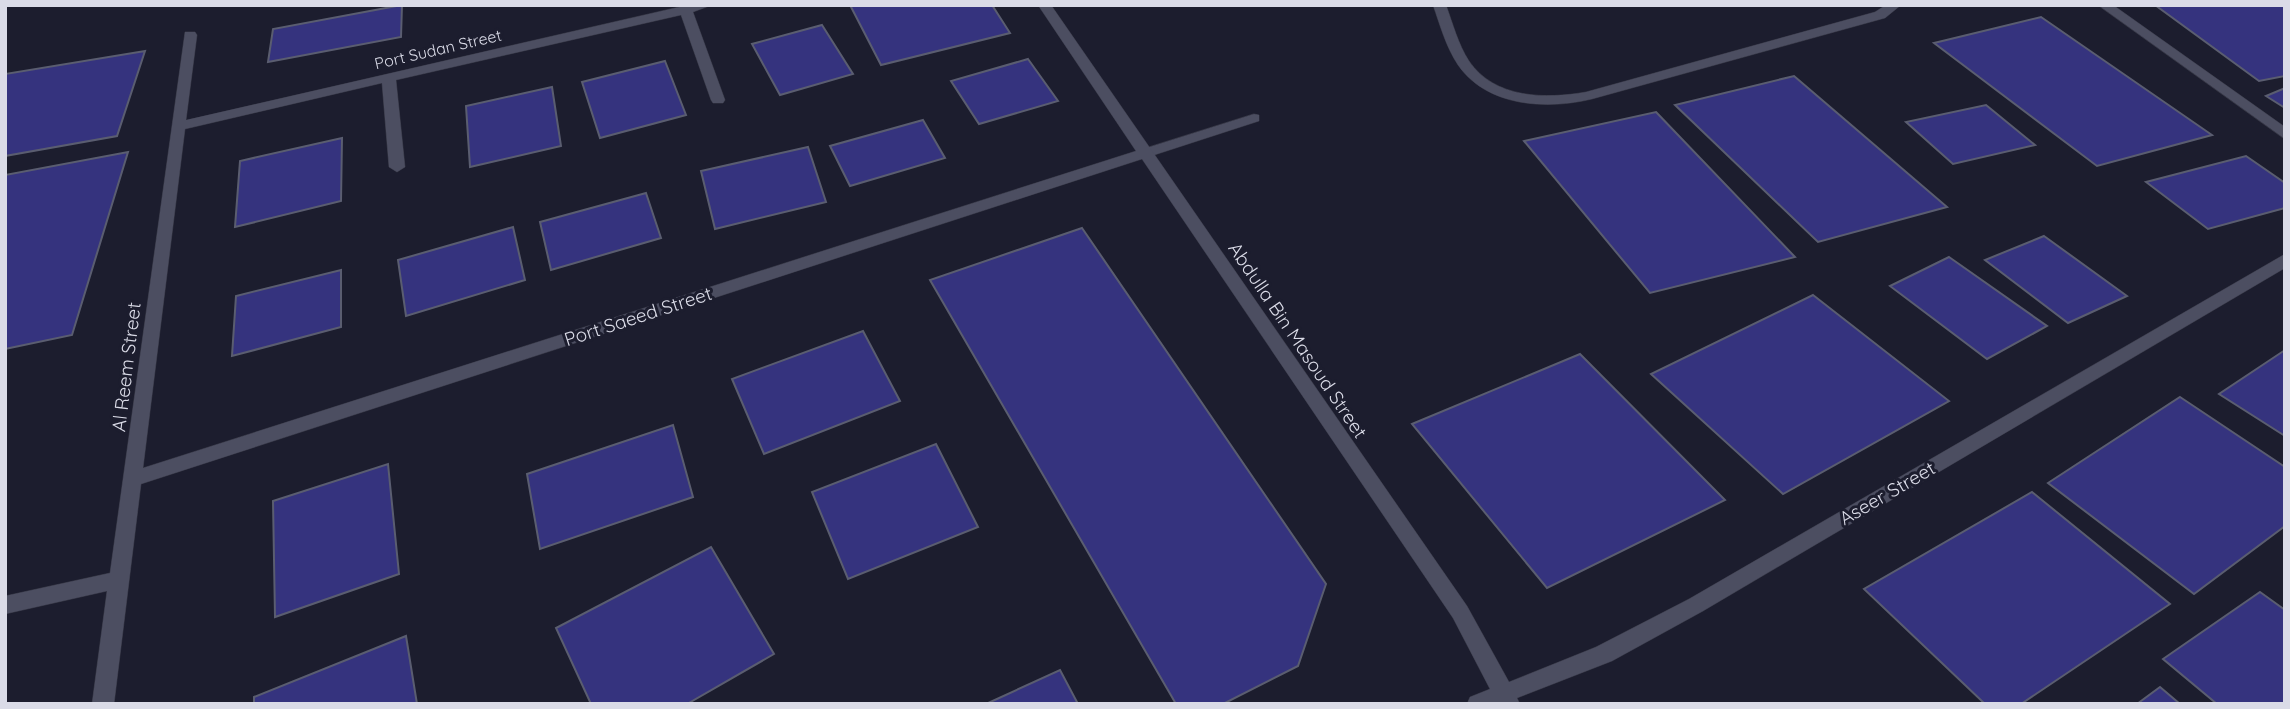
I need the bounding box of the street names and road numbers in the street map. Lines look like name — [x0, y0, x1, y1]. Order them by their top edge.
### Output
street label: Port Sudan Street — [373, 25, 503, 73]
street label: Abdulla Bin Masoud Street — [1223, 237, 1373, 443]
street label: Port Saeed Street — [561, 281, 715, 351]
street label: Al Reem Street — [106, 301, 146, 433]
street label: Aseer Street — [1835, 456, 1939, 530]

